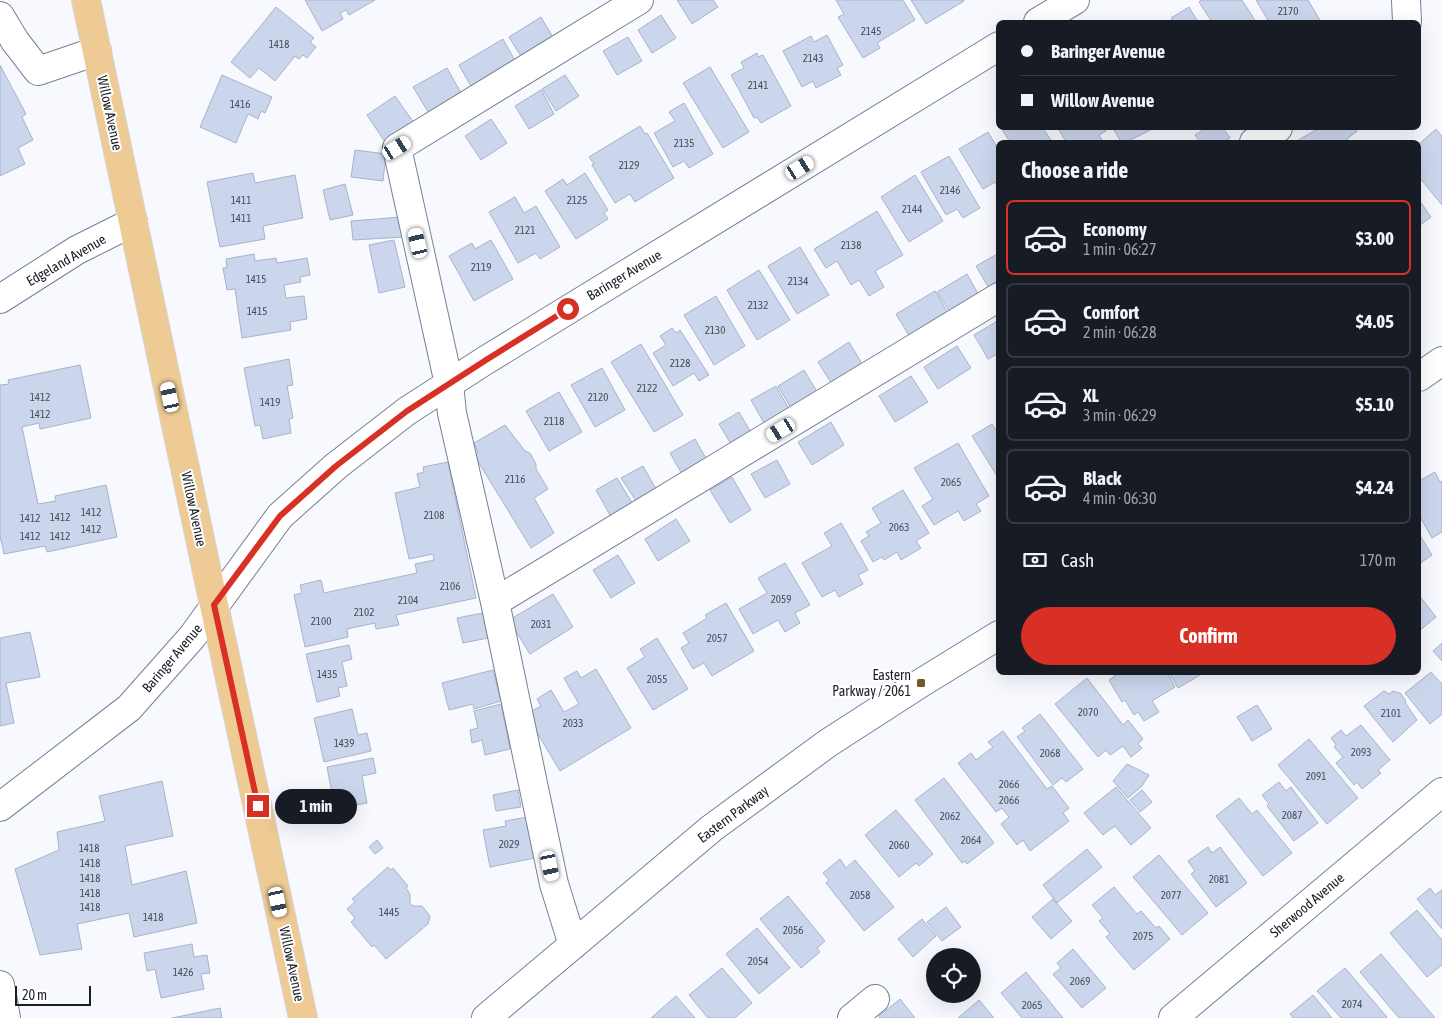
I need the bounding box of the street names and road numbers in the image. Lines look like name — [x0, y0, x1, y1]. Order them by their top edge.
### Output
street label: Willow Avenue — [94, 74, 126, 152]
street label: Edgeland Avenue — [23, 231, 109, 289]
street label: Baringer Avenue — [584, 246, 664, 304]
street label: Willow Avenue — [178, 470, 210, 548]
street label: Baringer Avenue — [139, 621, 205, 695]
street label: Eastern Parkway — [694, 782, 772, 846]
street label: Sherwood Avenue — [1267, 869, 1347, 941]
street label: Willow Avenue — [276, 925, 308, 1003]

